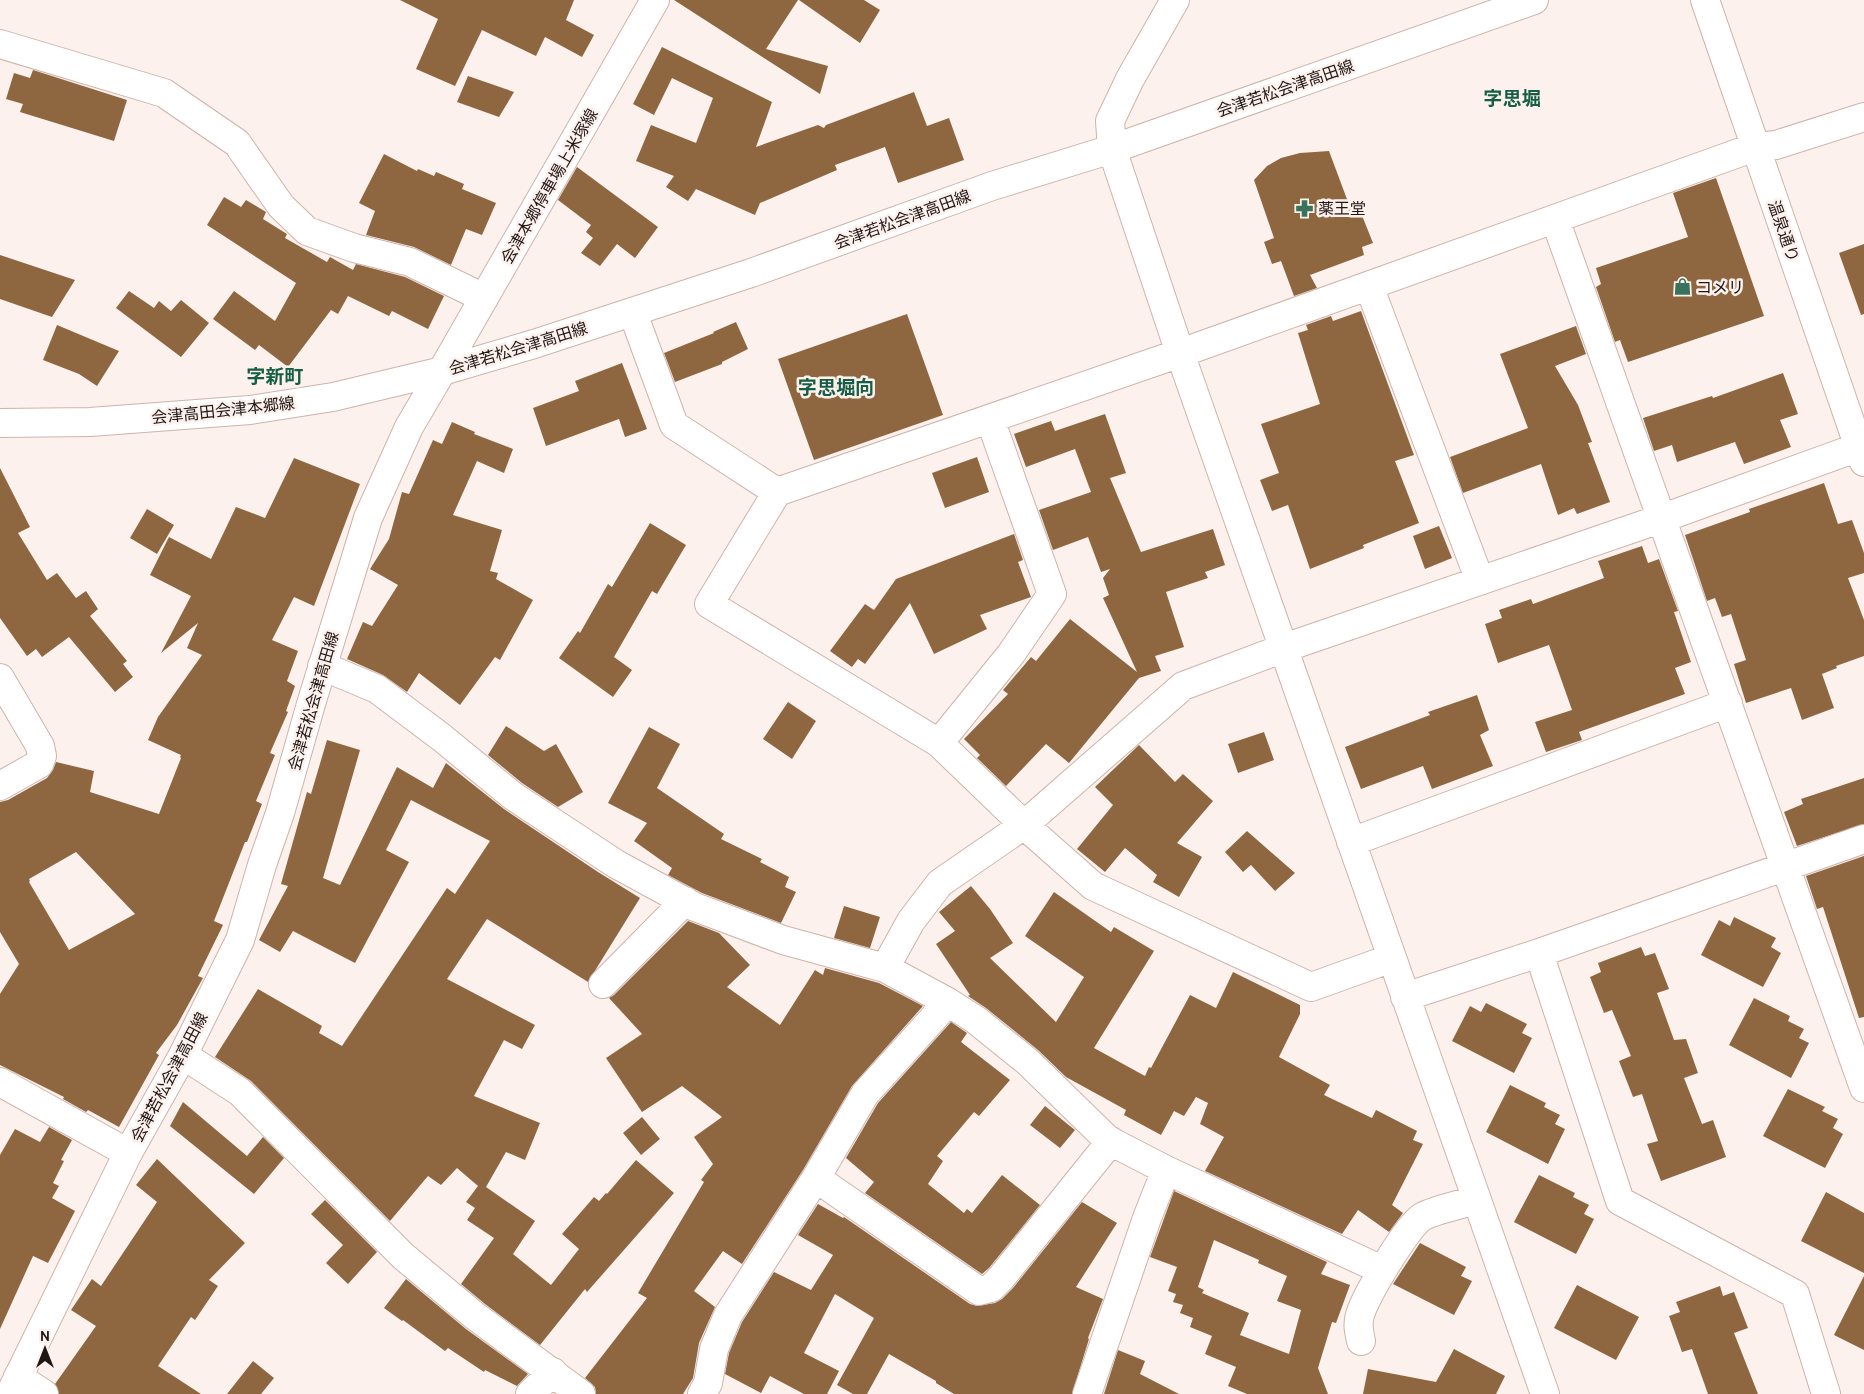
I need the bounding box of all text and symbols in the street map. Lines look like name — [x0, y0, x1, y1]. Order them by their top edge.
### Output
street label: 会津若松会津高田線 — [1214, 56, 1356, 121]
district label: 字思堀 — [1483, 87, 1541, 110]
street label: 会津本郷停車場上米塚線 — [497, 105, 602, 267]
street label: 会津若松会津高田線 — [831, 186, 973, 253]
pharmacy icon: 薬王堂 — [1294, 198, 1314, 218]
street label: 温泉通り — [1764, 198, 1803, 265]
place label: 薬王堂 — [1318, 199, 1366, 218]
shop icon: コメリ — [1672, 277, 1692, 297]
place label: コメリ — [1696, 278, 1744, 297]
street label: 会津若松会津高田線 — [447, 318, 590, 379]
district label: 字新町 — [246, 365, 304, 388]
district label: 字思堀向 — [798, 376, 874, 399]
street label: 会津高田会津本郷線 — [150, 394, 296, 427]
street label: 会津若松会津高田線 — [285, 629, 342, 773]
street label: 会津若松会津高田線 — [127, 1009, 212, 1145]
north arrow — [20, 1324, 70, 1374]
text: N — [40, 1327, 50, 1345]

